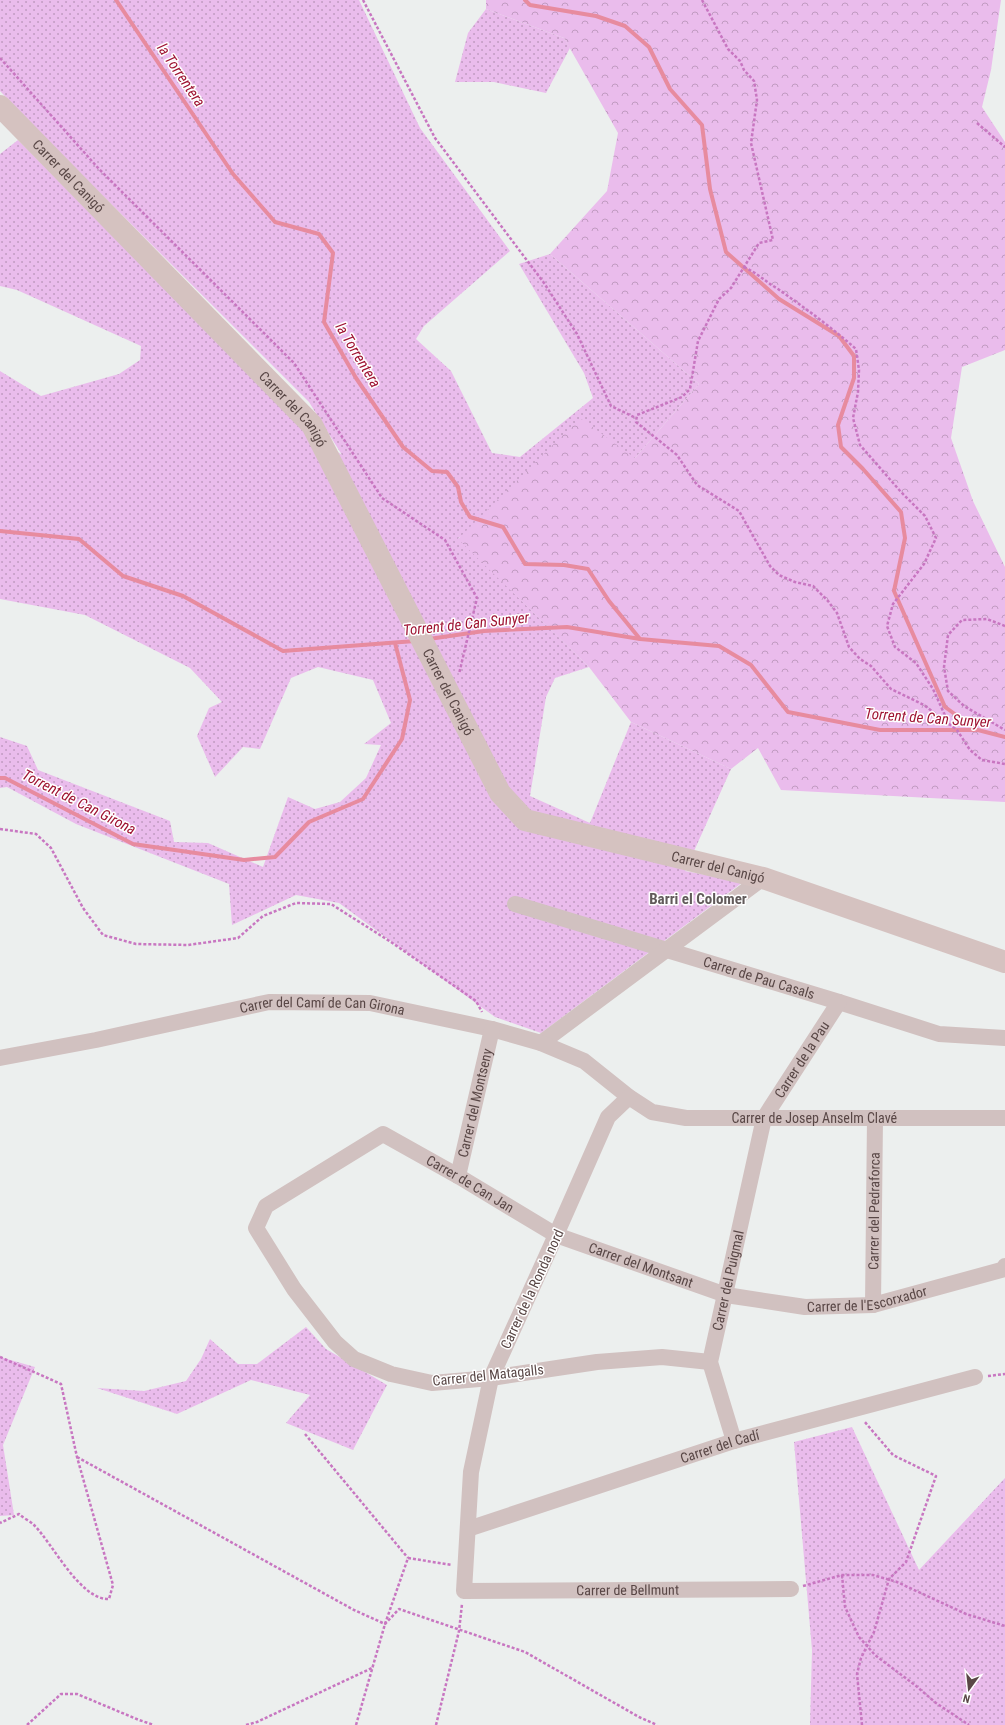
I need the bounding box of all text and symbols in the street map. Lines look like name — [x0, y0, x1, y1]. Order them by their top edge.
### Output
water label: la Torrentera — [153, 40, 209, 110]
street label: Carrer del Canigó — [29, 136, 108, 216]
water label: la Torrentera — [332, 319, 384, 391]
street label: Carrer del Canigó — [256, 368, 330, 450]
water label: Torrent de Can Sunyer — [402, 608, 530, 640]
street label: Carrer del Canigó — [420, 646, 477, 738]
water label: Torrent de Can Sunyer — [864, 705, 992, 731]
water label: Torrent de Can Girona — [19, 766, 139, 838]
street label: Carrer del Canigó — [670, 848, 766, 886]
district label: Barri el Colomer — [649, 890, 747, 908]
street label: Carrer de Pau Casals — [701, 953, 817, 1002]
street label: Carrer del Camí de Can Girona — [238, 994, 406, 1018]
street label: Carrer de la Pau — [771, 1018, 832, 1101]
street label: Carrer del Montseny — [455, 1047, 495, 1159]
street label: Carrer de Josep Anselm Clavé — [731, 1110, 898, 1126]
street label: Carrer de Can Jan — [424, 1152, 517, 1216]
street label: Carrer del Pedraforca — [865, 1152, 883, 1270]
street label: Carrer de la Ronda nord — [497, 1227, 567, 1351]
street label: Carrer del Puigmal — [709, 1229, 747, 1332]
street label: Carrer del Montsant — [586, 1239, 695, 1291]
street label: Carrer de l'Escorxador — [807, 1283, 929, 1315]
street label: Carrer del Matagalls — [432, 1361, 544, 1389]
street label: Carrer del Cadí — [678, 1426, 762, 1466]
street label: Carrer de Bellmunt — [576, 1582, 679, 1598]
north arrow — [949, 1669, 989, 1709]
text: N — [961, 1691, 971, 1705]

